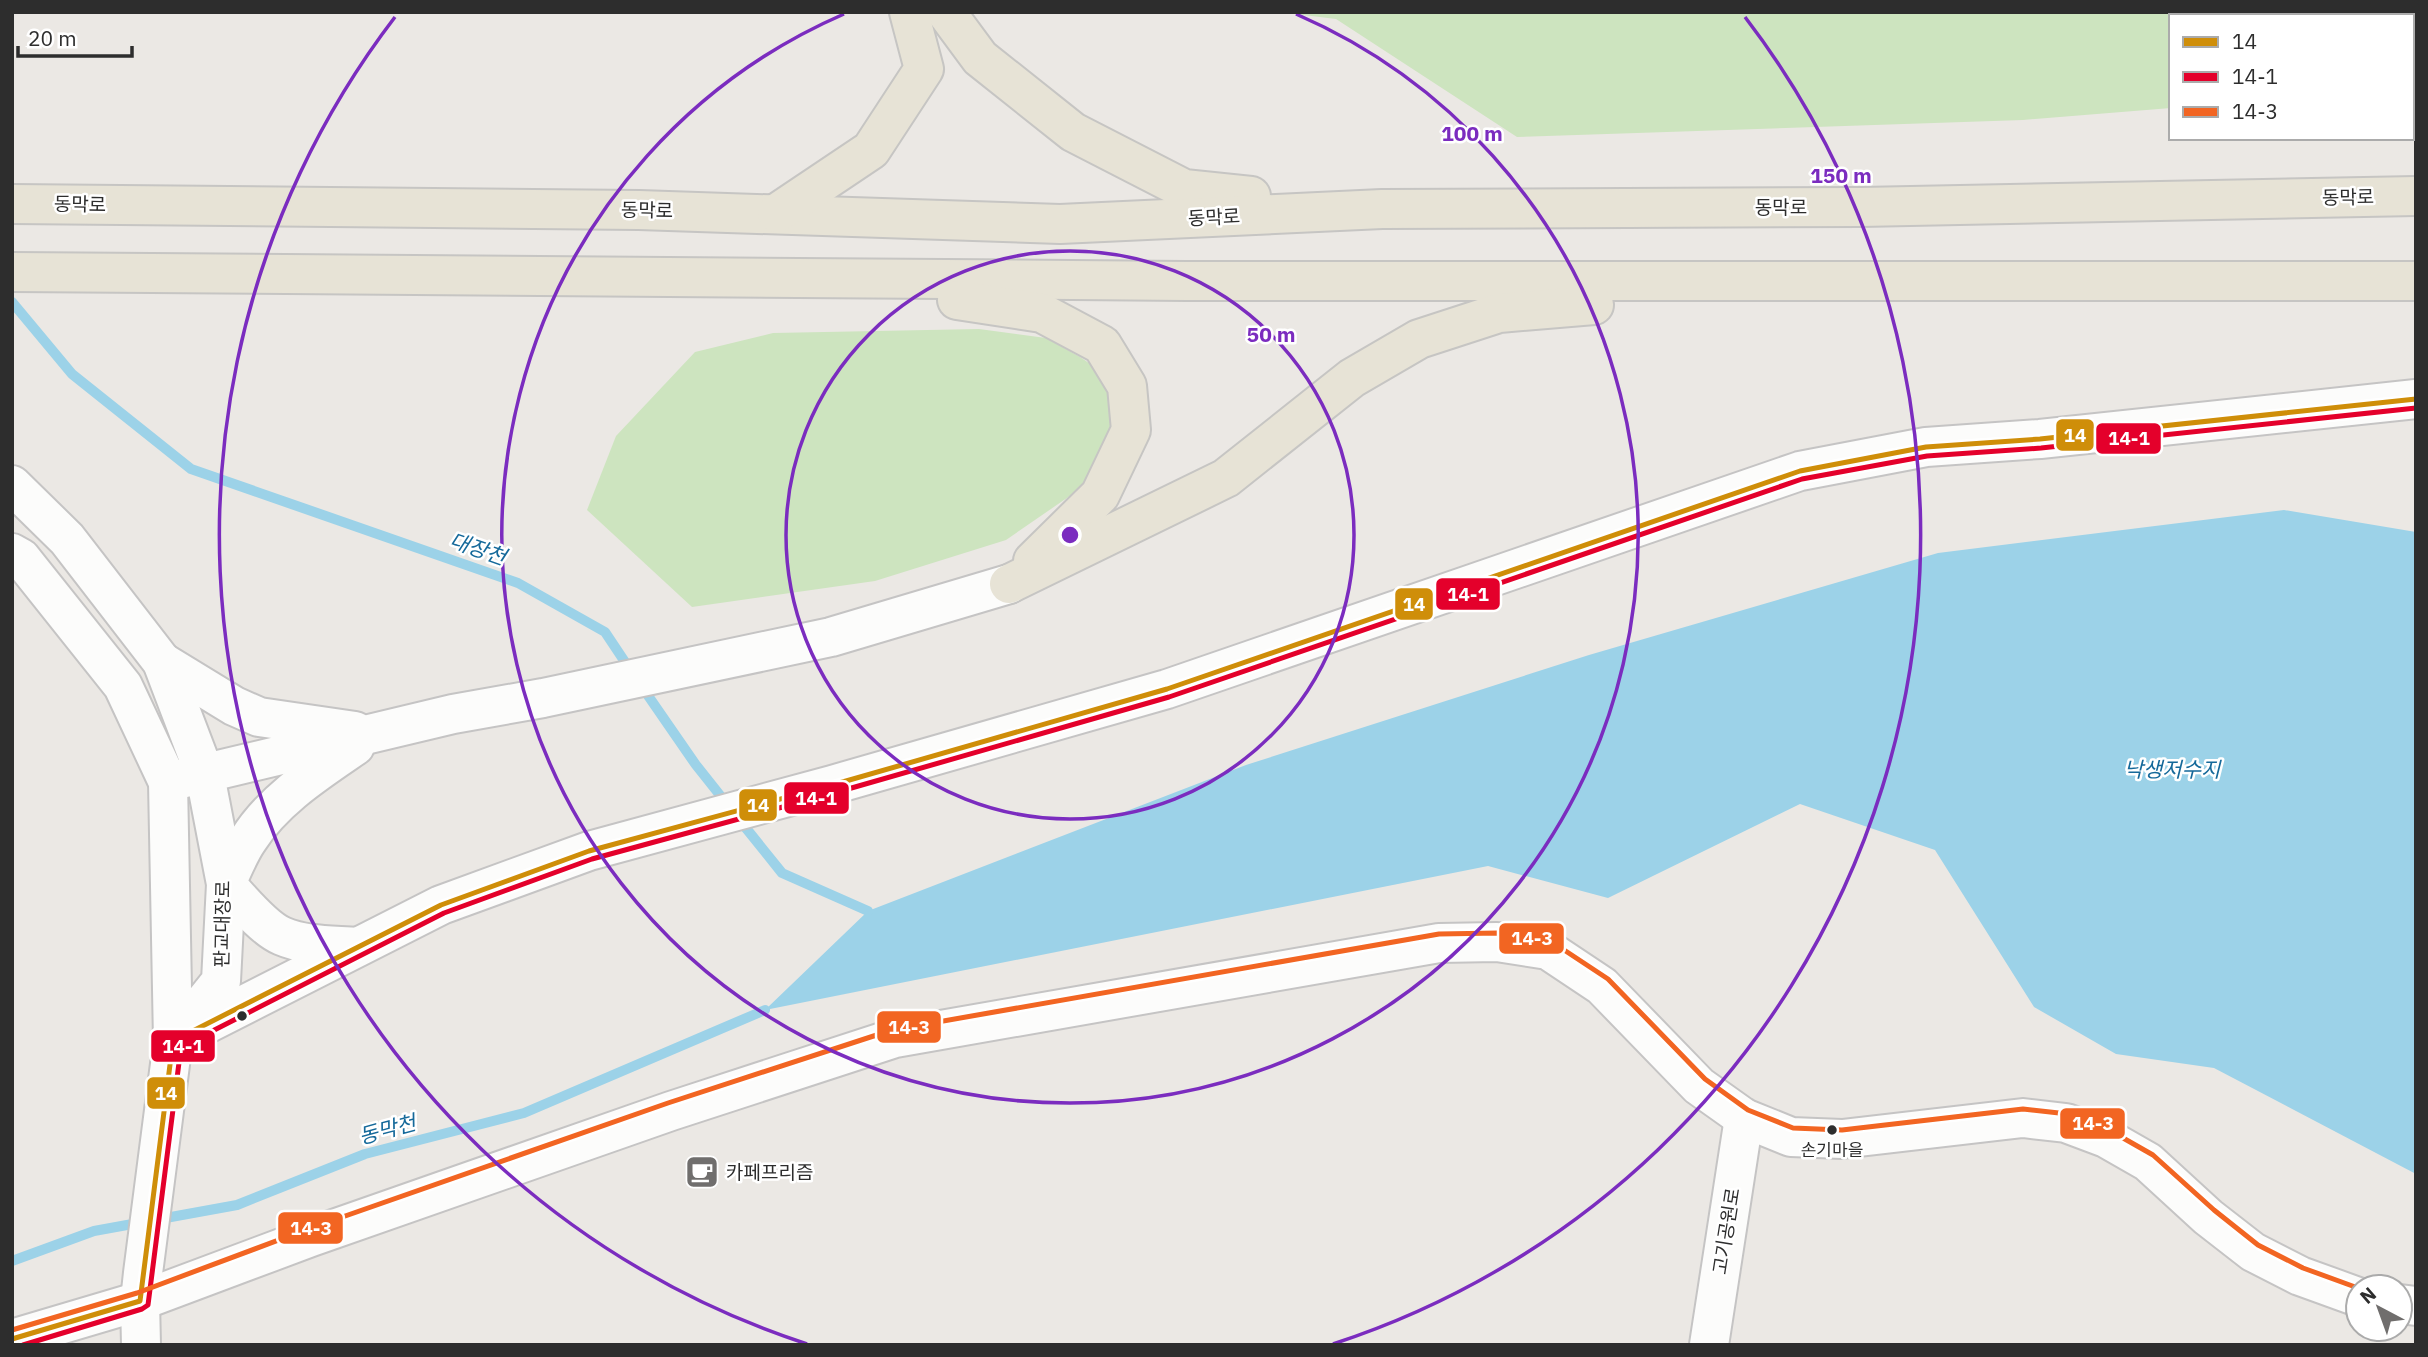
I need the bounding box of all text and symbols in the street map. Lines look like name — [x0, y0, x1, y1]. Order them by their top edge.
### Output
scale bar — [18, 14, 131, 58]
legend — [2169, 14, 2414, 140]
text: 20 m — [28, 24, 77, 52]
text: 14 — [2232, 27, 2257, 55]
text: 14-1 — [2232, 62, 2278, 90]
text: 14-3 — [2232, 97, 2278, 125]
text: 100 m — [1441, 119, 1503, 147]
text: 150 m — [1810, 161, 1872, 189]
street label: 동막로 — [2322, 185, 2374, 209]
street label: 동막로 — [54, 192, 106, 216]
street label: 동막로 — [1755, 195, 1807, 219]
street label: 동막로 — [621, 198, 673, 222]
street label: 동막로 — [1187, 204, 1241, 230]
text: 50 m — [1247, 320, 1295, 348]
line badge: 14 — [2055, 418, 2095, 452]
line badge: 14-1 — [2095, 422, 2162, 455]
text: 14 — [2064, 423, 2086, 447]
text: 14-1 — [2108, 426, 2151, 450]
centre of rings — [1058, 523, 1082, 547]
water label: 대장천 — [446, 525, 512, 572]
line badge: 14-1 — [1435, 577, 1501, 611]
text: 14-1 — [1447, 582, 1490, 606]
line badge: 14 — [1394, 587, 1434, 621]
text: 14 — [1403, 592, 1425, 616]
water label: 낙생저수지 — [2124, 755, 2222, 783]
line badge: 14-1 — [783, 781, 850, 815]
text: 14-1 — [795, 786, 838, 810]
line badge: 14 — [738, 788, 778, 822]
text: 14 — [747, 793, 769, 817]
street label: 판교대장로 — [209, 880, 235, 968]
line badge: 14-3 — [1498, 922, 1565, 955]
text: 14-3 — [1511, 926, 1553, 950]
unlabelled marker — [235, 1009, 249, 1023]
line badge: 14-3 — [876, 1010, 942, 1044]
text: 14-3 — [888, 1015, 930, 1039]
line badge: 14-1 — [150, 1029, 216, 1063]
text: 14-1 — [162, 1034, 205, 1058]
line badge: 14 — [146, 1076, 186, 1110]
text: 14 — [155, 1081, 177, 1105]
water label: 동막천 — [355, 1107, 421, 1150]
line badge: 14-3 — [2059, 1107, 2126, 1140]
text: 14-3 — [2072, 1111, 2114, 1135]
marker: 손기마을 — [1825, 1123, 1839, 1137]
place label: 손기마을 — [1801, 1139, 1863, 1161]
cafe icon: 카페프리즘 — [683, 1153, 721, 1191]
place label: 카페프리즘 — [726, 1160, 813, 1184]
street label: 고기공원로 — [1707, 1186, 1745, 1276]
line badge: 14-3 — [277, 1211, 344, 1245]
text: 14-3 — [290, 1216, 332, 1240]
north arrow — [2344, 1273, 2414, 1343]
text: N — [2355, 1282, 2381, 1309]

